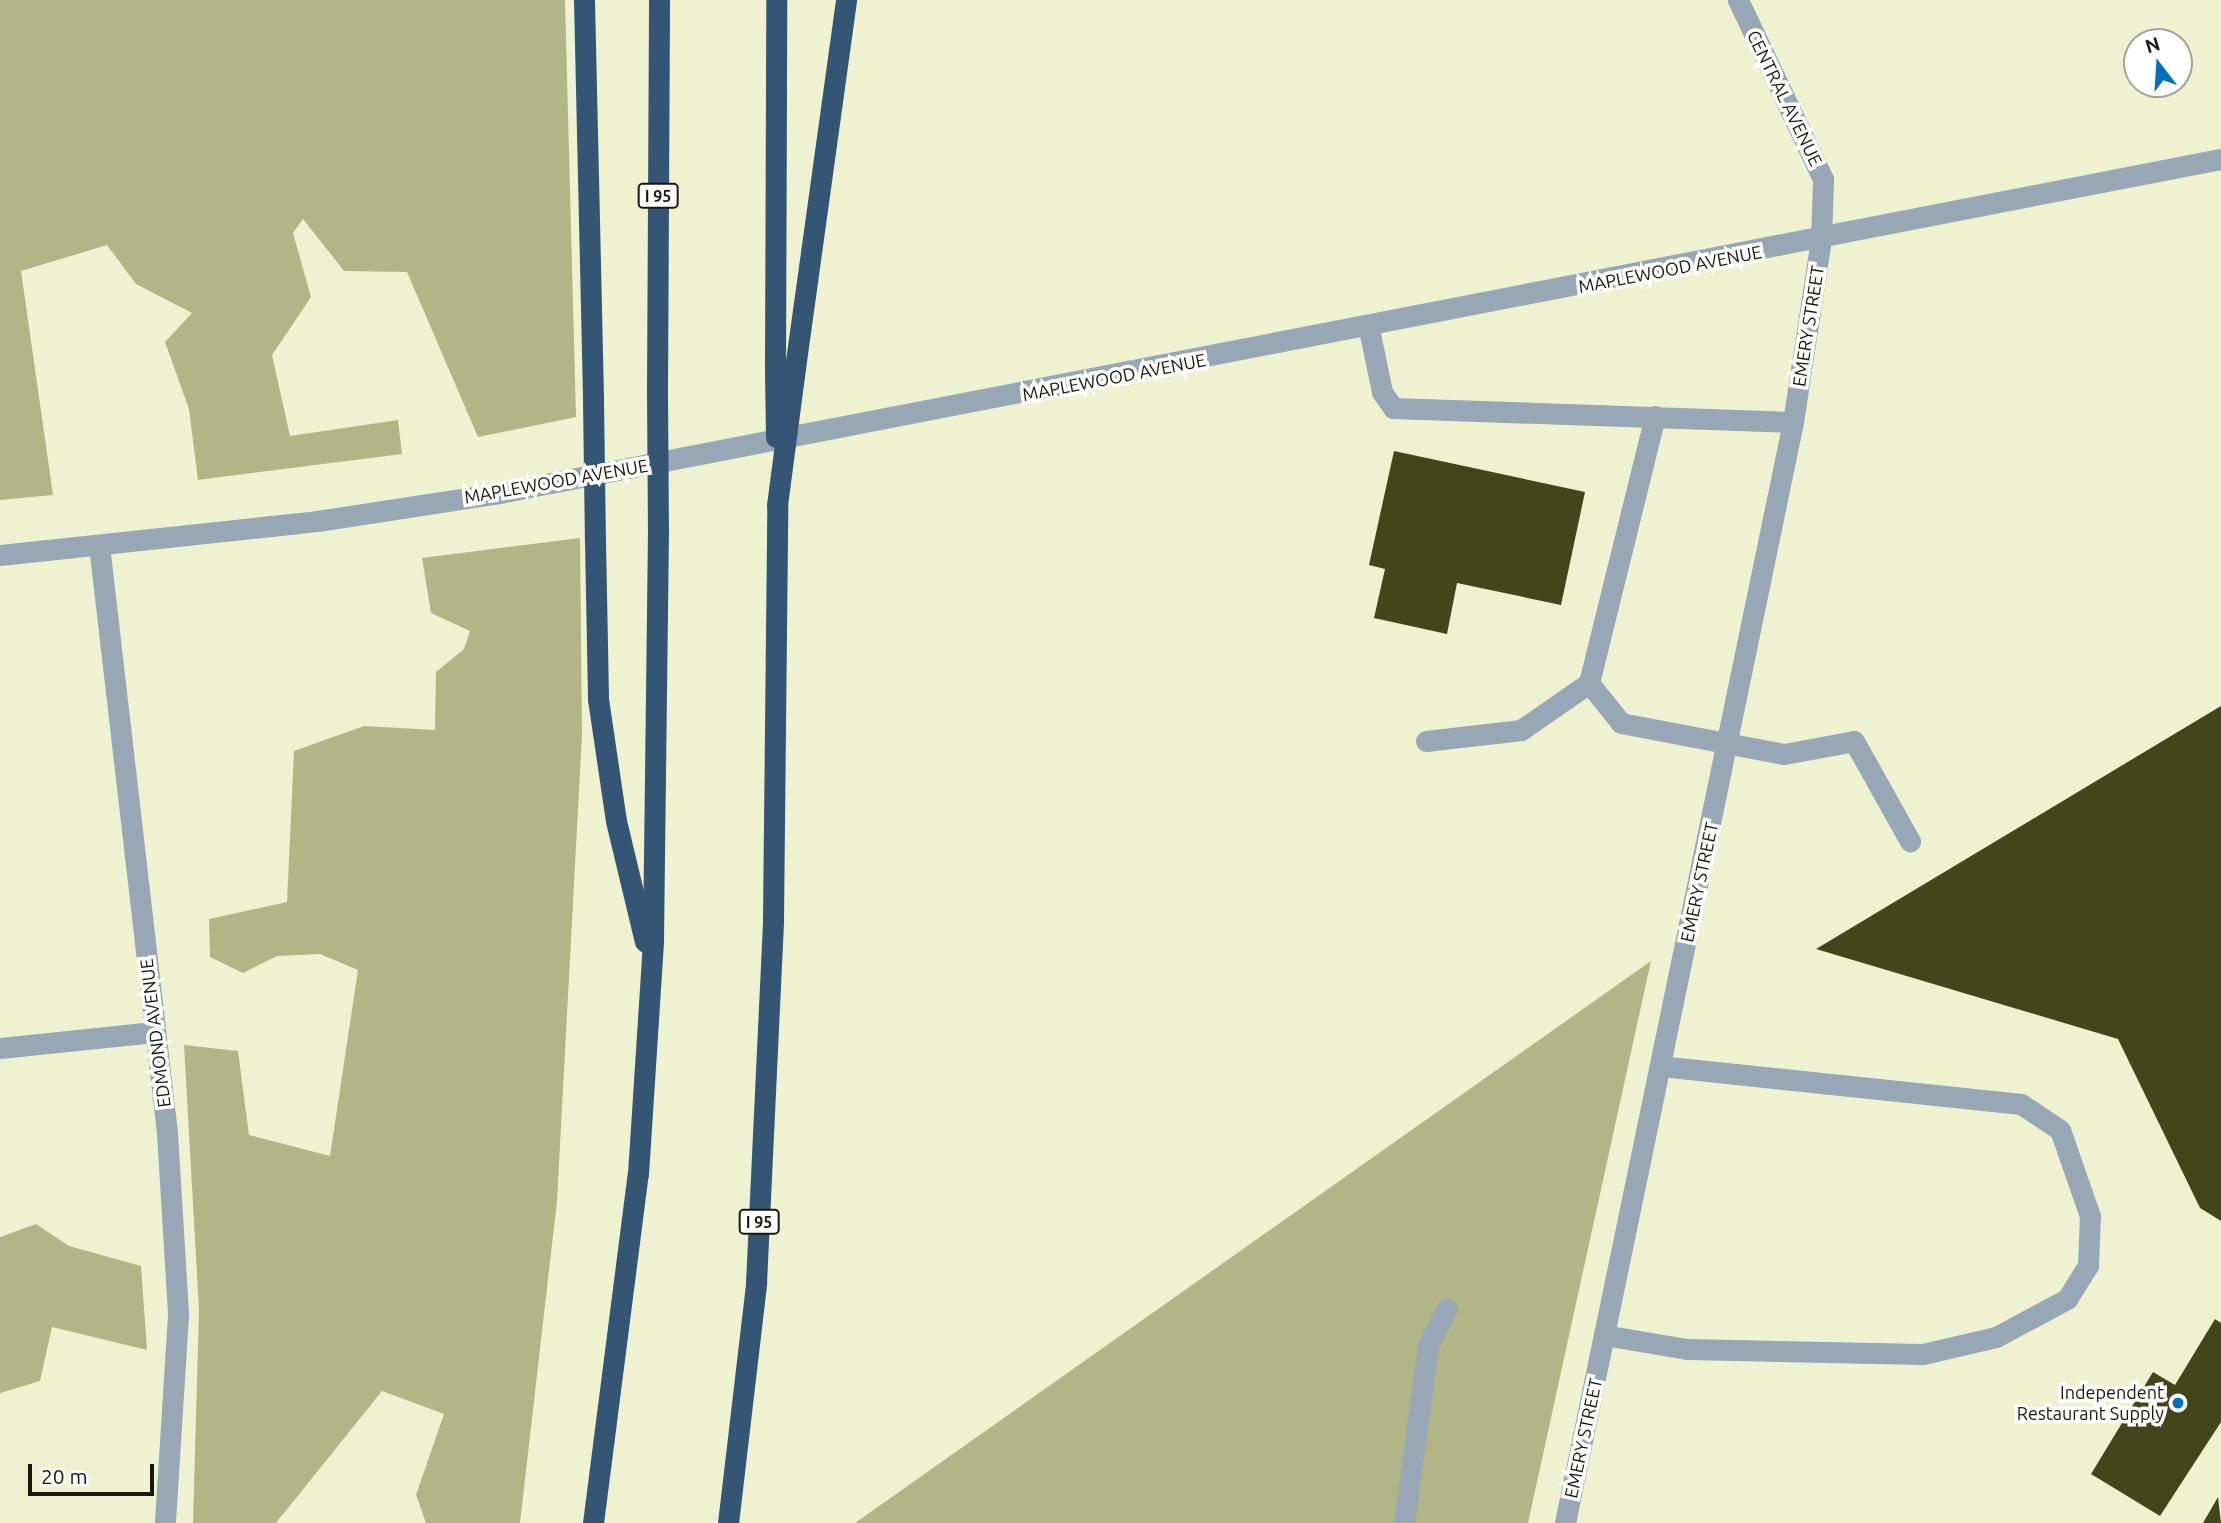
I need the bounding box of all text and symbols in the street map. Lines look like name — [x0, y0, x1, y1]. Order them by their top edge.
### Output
street label: CENTRAL AVENUE — [1743, 27, 1827, 169]
north arrow — [2123, 28, 2193, 98]
text: N — [2142, 32, 2162, 57]
road number: I 95 — [637, 184, 679, 208]
street label: MAPLEWOOD AVENUE — [1577, 241, 1763, 297]
street label: EMERY STREET — [1788, 264, 1828, 388]
street label: MAPLEWOOD AVENUE — [1021, 349, 1207, 405]
street label: MAPLEWOOD AVENUE — [462, 454, 650, 508]
street label: EMERY STREET — [1676, 820, 1722, 944]
street label: EDMOND AVENUE — [135, 957, 175, 1109]
road number: I 95 — [738, 1210, 780, 1234]
street label: EMERY STREET — [1560, 1376, 1606, 1500]
place label: Independent Restaurant Supply — [2017, 1382, 2164, 1424]
marker: Independent Restaurant Supply — [2170, 1395, 2186, 1411]
scale bar — [32, 1450, 158, 1494]
text: 20 m — [41, 1464, 88, 1488]

